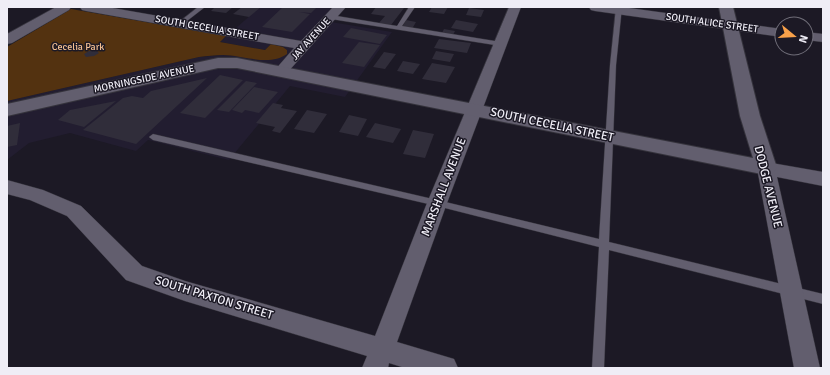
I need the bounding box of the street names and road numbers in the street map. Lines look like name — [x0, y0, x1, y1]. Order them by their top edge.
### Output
street label: SOUTH ALICE STREET — [665, 11, 759, 35]
street label: SOUTH CECELIA STREET — [154, 13, 260, 43]
street label: JAY AVENUE — [289, 15, 334, 63]
street label: MORNINGSIDE AVENUE — [93, 62, 196, 96]
street label: SOUTH CECELIA STREET — [489, 105, 615, 145]
street label: MARSHALL AVENUE — [418, 135, 470, 239]
street label: DODGE AVENUE — [751, 144, 785, 230]
street label: SOUTH PAXTON STREET — [153, 273, 275, 323]

